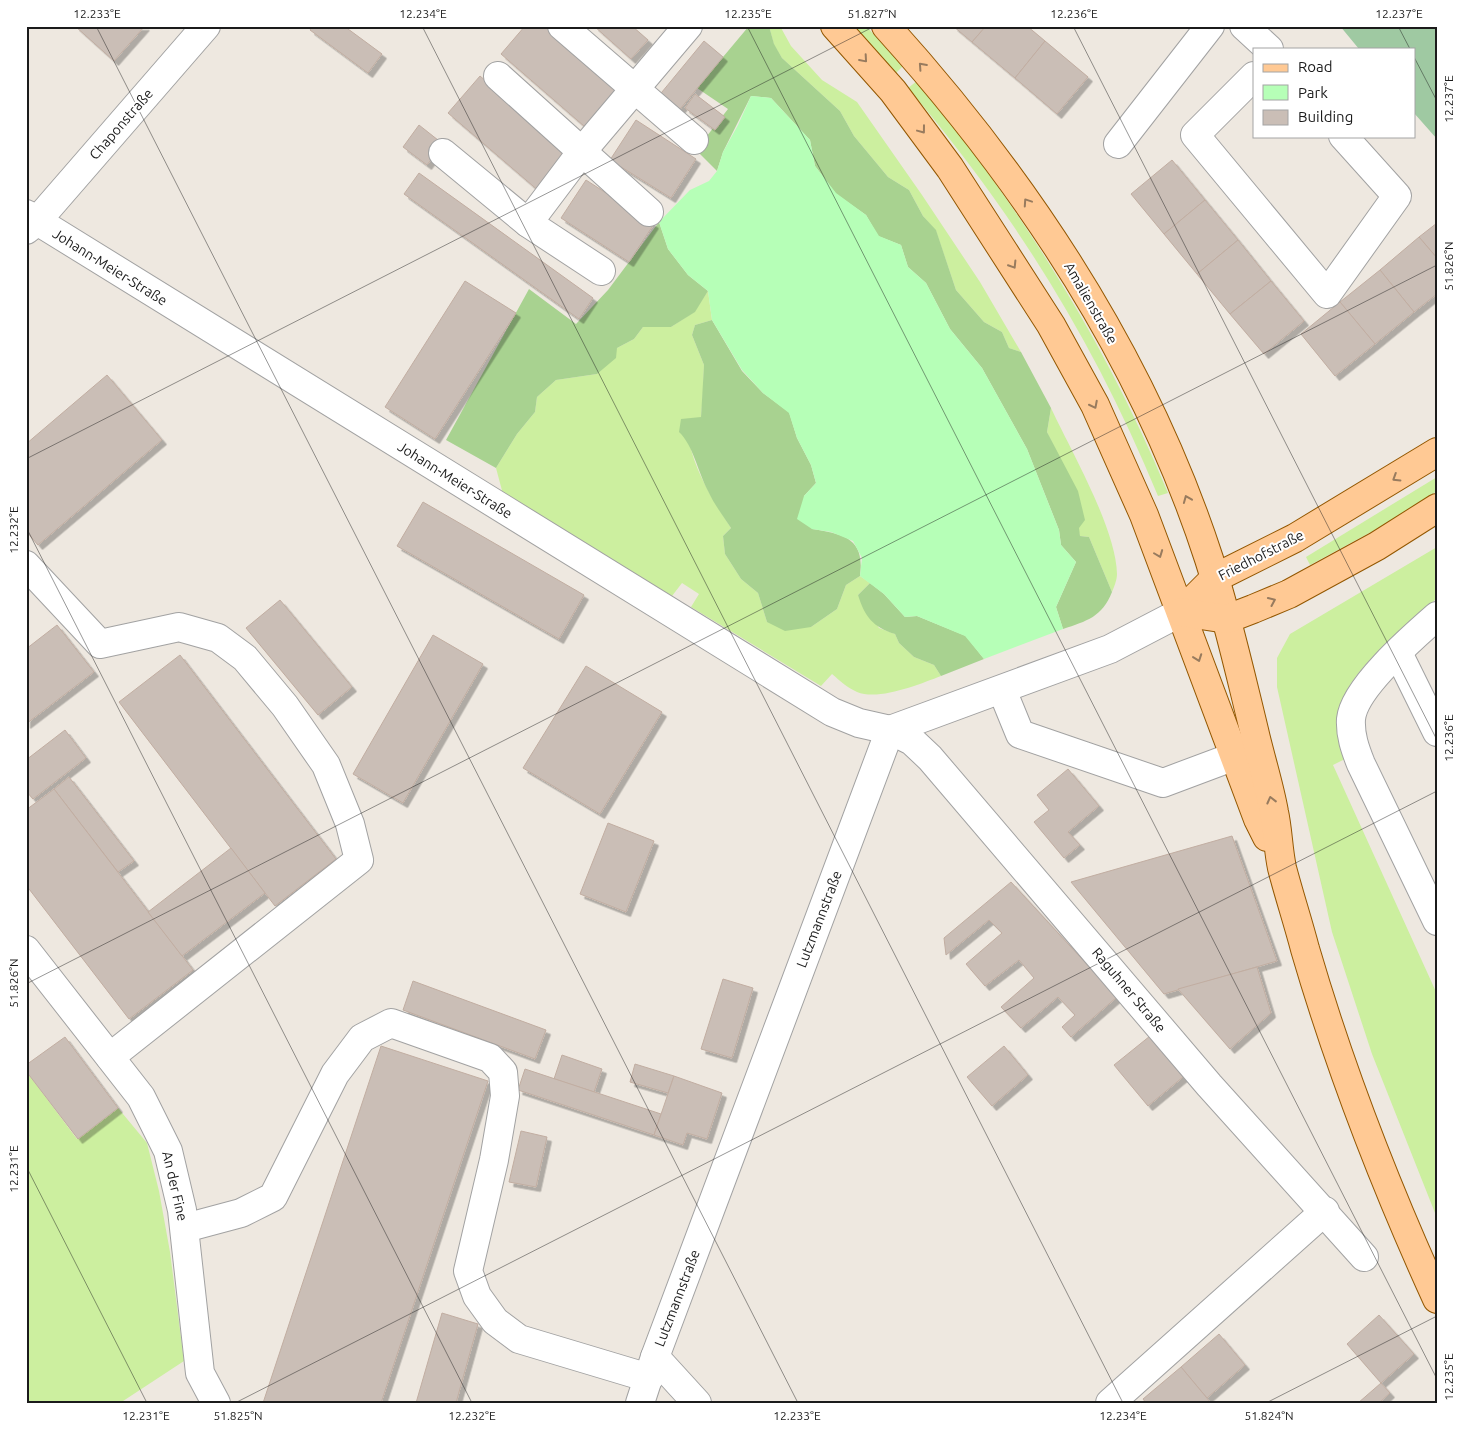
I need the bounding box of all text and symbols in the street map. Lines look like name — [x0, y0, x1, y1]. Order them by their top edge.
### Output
text: 12.233°E — [73, 7, 121, 20]
text: 12.234°E — [399, 7, 447, 20]
text: 12.235°E — [724, 7, 772, 20]
text: 51.827°N — [847, 7, 897, 20]
text: 12.236°E — [1050, 7, 1098, 20]
text: 12.237°E — [1375, 7, 1423, 20]
legend — [1253, 48, 1416, 138]
one-way arrow — [858, 53, 867, 62]
text: Road — [1298, 58, 1333, 75]
one-way arrow — [919, 63, 928, 72]
text: 12.237°E — [1442, 75, 1455, 123]
text: Park — [1298, 84, 1328, 101]
street label: Chaponstraße — [86, 85, 156, 163]
text: Building — [1298, 108, 1353, 125]
one-way arrow — [916, 124, 924, 133]
one-way arrow — [1024, 198, 1034, 207]
street label: Johann-Meier-Straße — [50, 225, 170, 309]
text: 51.826°N — [1442, 241, 1455, 291]
one-way arrow — [1007, 259, 1016, 268]
street label: Amalienstraße — [1061, 259, 1121, 347]
one-way arrow — [1088, 400, 1098, 409]
street label: Johann-Meier-Straße — [395, 438, 515, 522]
one-way arrow — [1392, 471, 1401, 481]
one-way arrow — [1182, 495, 1193, 504]
text: 12.232°E — [7, 506, 20, 554]
street label: Friedhofstraße — [1216, 527, 1306, 583]
one-way arrow — [1153, 550, 1163, 558]
one-way arrow — [1267, 597, 1276, 608]
one-way arrow — [1192, 653, 1202, 662]
text: 12.236°E — [1442, 714, 1455, 762]
one-way arrow — [1266, 795, 1277, 804]
street label: Lutzmannstraße — [793, 868, 845, 970]
street label: Raguhner Straße — [1089, 944, 1169, 1036]
text: 51.826°N — [7, 958, 20, 1008]
text: 12.231°E — [7, 1145, 20, 1193]
street label: An der Fine — [159, 1150, 191, 1222]
street label: Lutzmannstraße — [651, 1247, 703, 1349]
text: 12.235°E — [1442, 1353, 1455, 1401]
text: 12.231°E — [122, 1409, 170, 1422]
text: 51.825°N — [213, 1409, 263, 1422]
text: 12.232°E — [448, 1409, 496, 1422]
text: 12.233°E — [773, 1409, 821, 1422]
text: 12.234°E — [1099, 1409, 1147, 1422]
text: 51.824°N — [1244, 1409, 1294, 1422]

